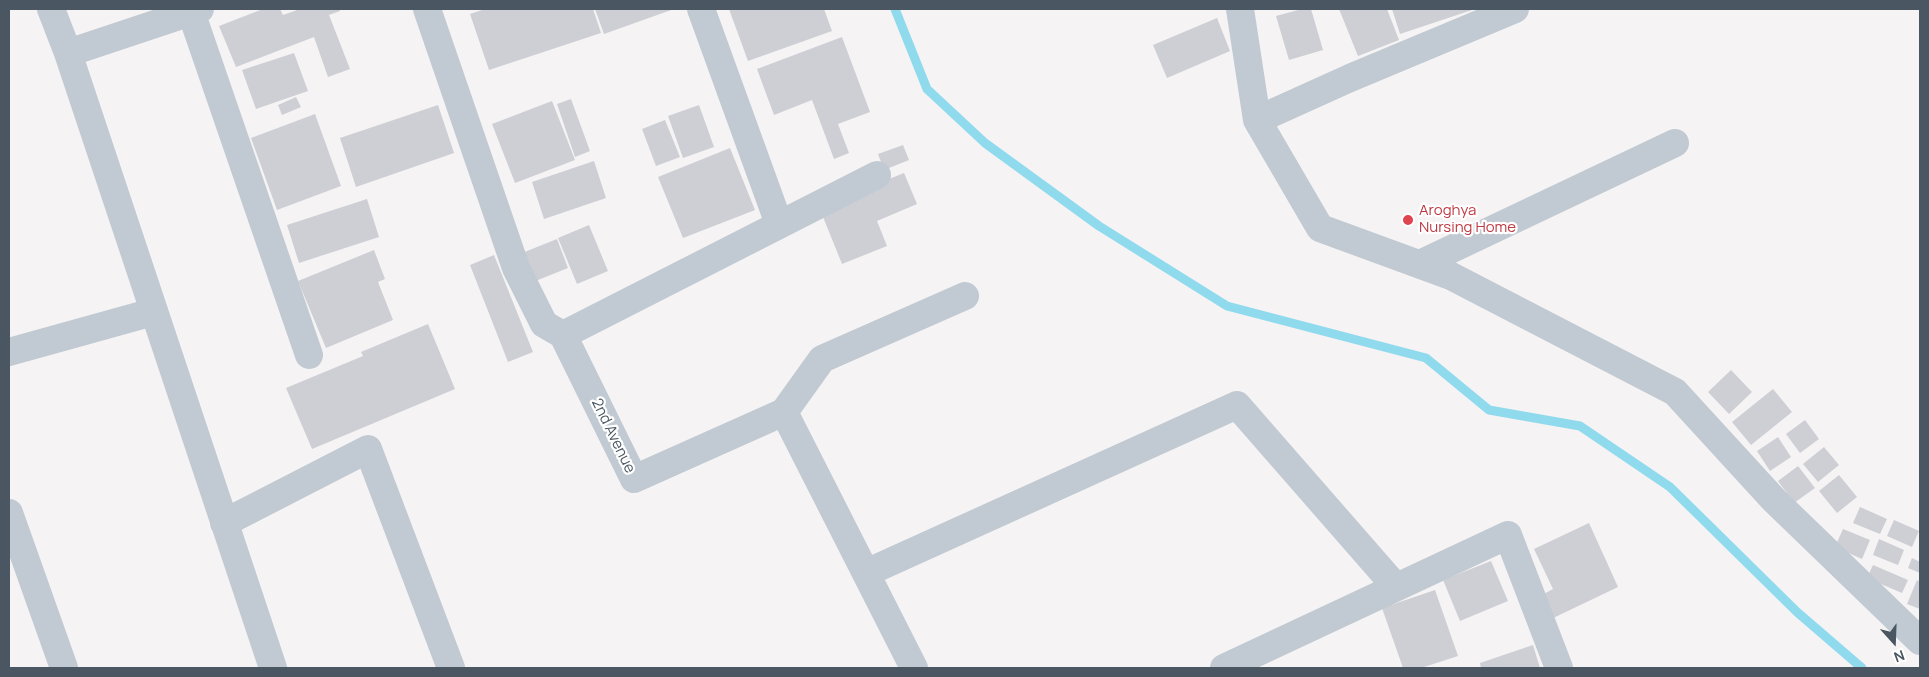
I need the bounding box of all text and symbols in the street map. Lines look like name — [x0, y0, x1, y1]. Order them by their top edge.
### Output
place label: Aroghya Nursing Home — [1419, 202, 1516, 237]
marker: Aroghya Nursing Home — [1401, 213, 1415, 227]
street label: 2nd Avenue — [587, 396, 639, 476]
north arrow — [1869, 617, 1919, 667]
text: N — [1891, 646, 1907, 667]

